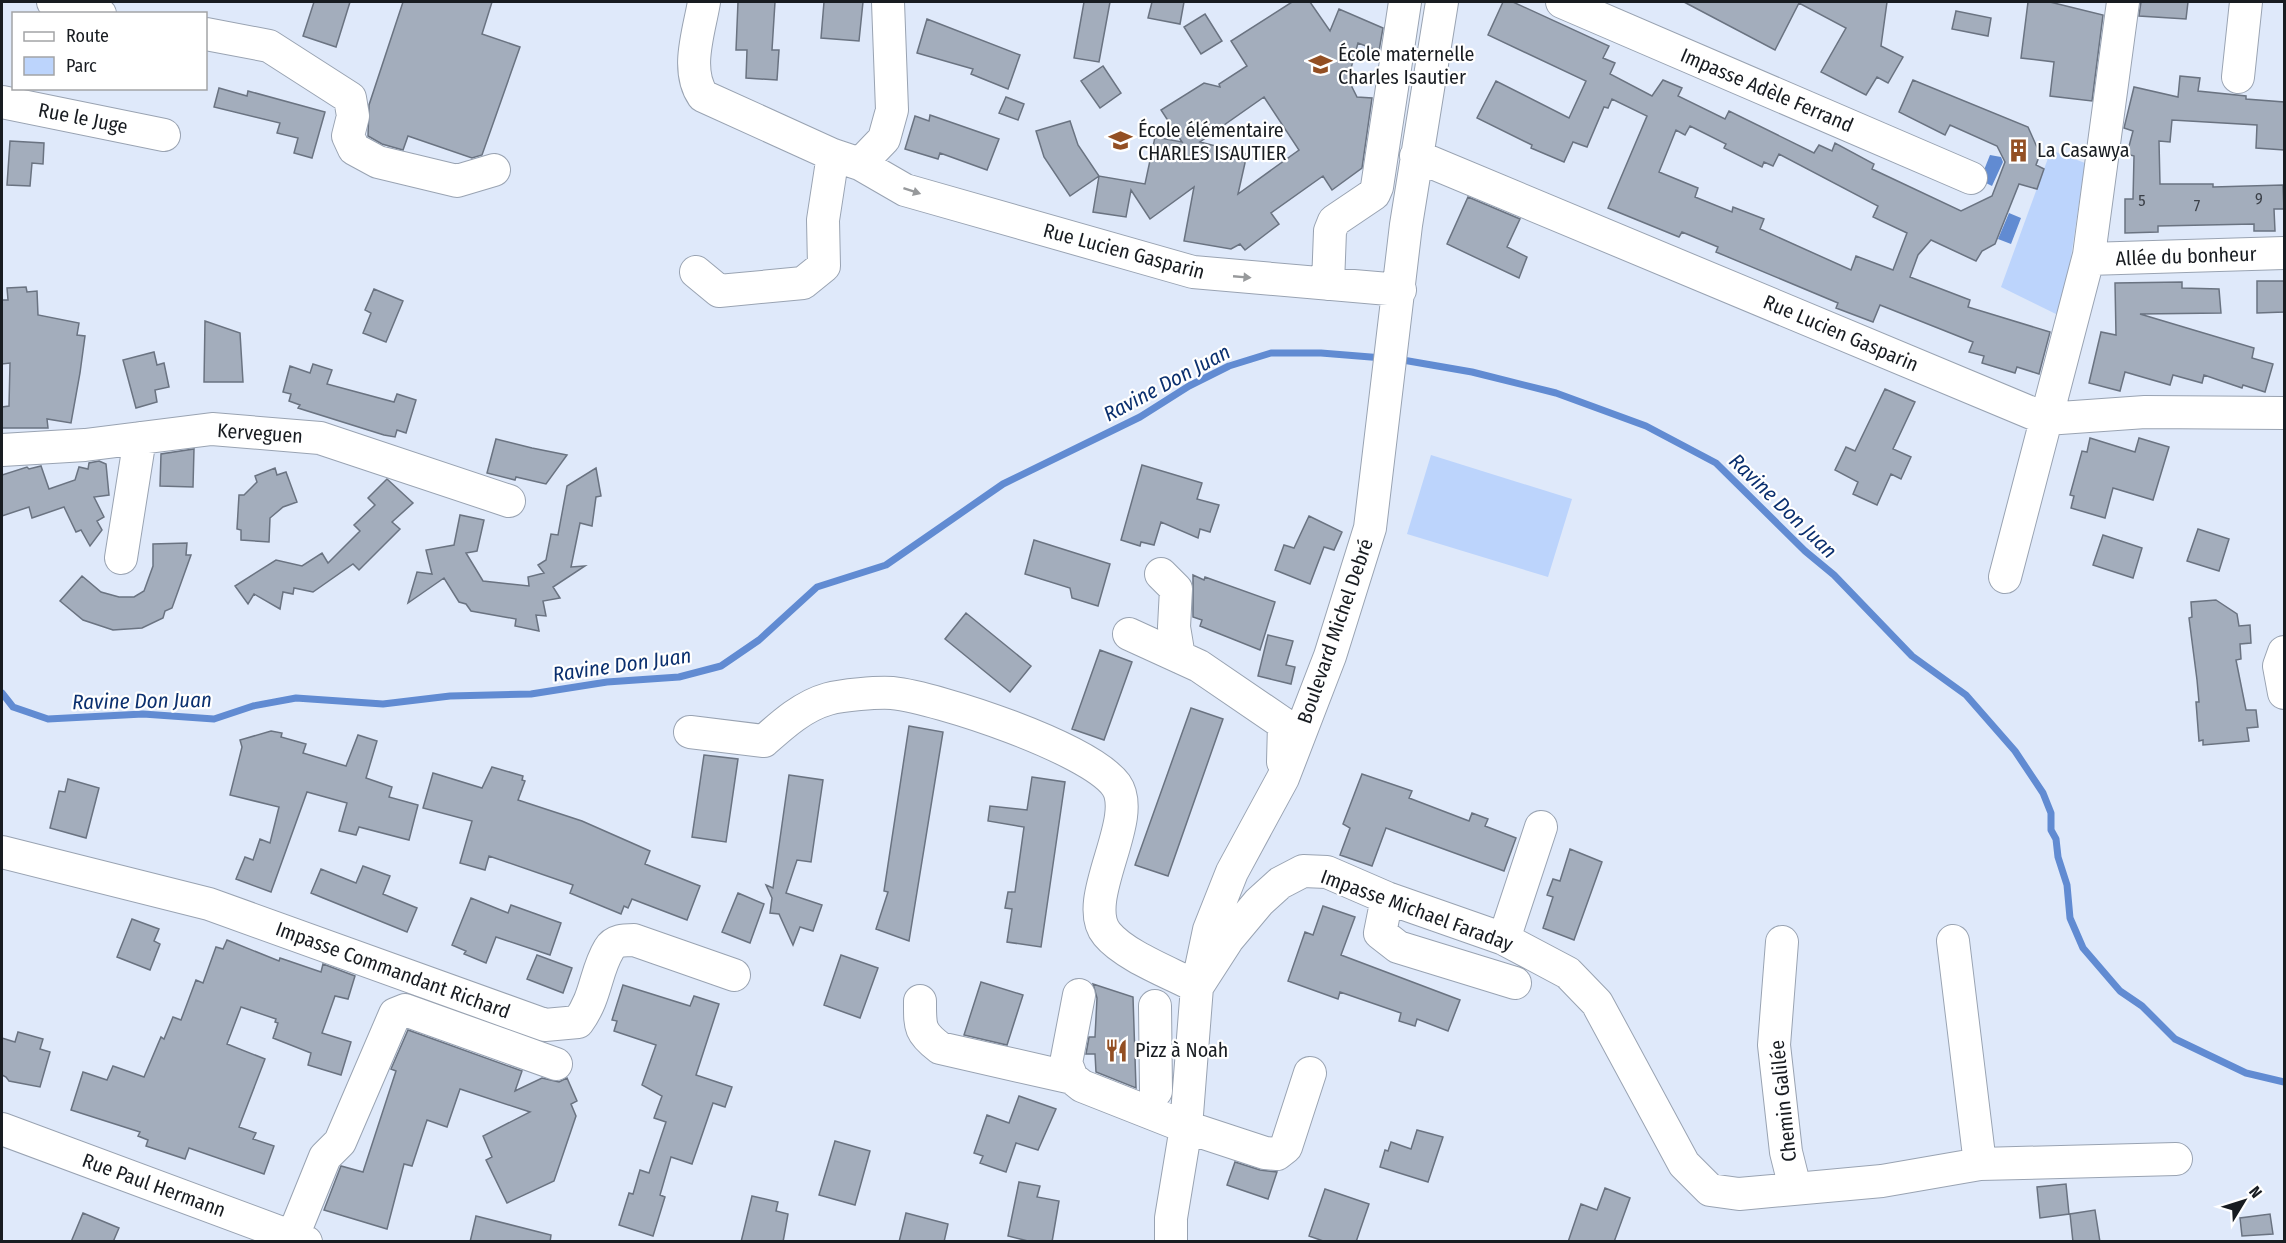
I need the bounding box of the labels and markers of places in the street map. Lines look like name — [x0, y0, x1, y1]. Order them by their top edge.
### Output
place label: École maternelle Charles Isautier — [1338, 42, 1474, 89]
school or university icon: École maternelle Charles Isautier — [1307, 52, 1333, 78]
place label: École élémentaire CHARLES ISAUTIER — [1138, 118, 1286, 165]
school or university icon: École élémentaire CHARLES ISAUTIER — [1107, 128, 1133, 154]
building icon: La Casawya — [2006, 137, 2032, 163]
place label: La Casawya — [2037, 138, 2129, 162]
restaurant icon: Pizz à Noah — [1104, 1037, 1130, 1063]
place label: Pizz à Noah — [1135, 1038, 1228, 1062]

